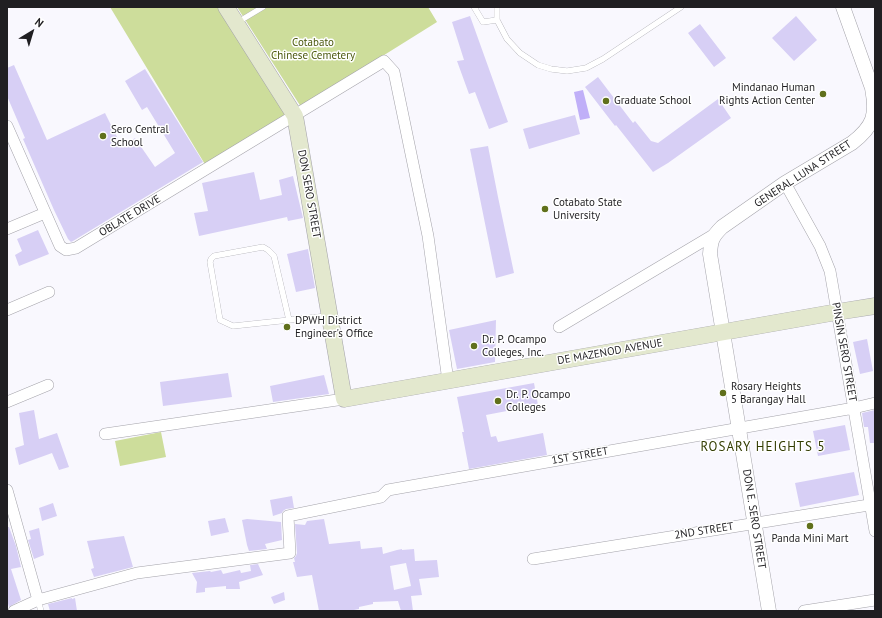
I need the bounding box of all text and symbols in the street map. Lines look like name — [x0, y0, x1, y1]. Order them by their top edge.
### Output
north arrow — [12, 12, 52, 52]
text: N — [32, 15, 47, 30]
park label: Cotabato Chinese Cemetery — [271, 36, 355, 62]
place label: Mindanao Human Rights Action Center — [719, 81, 815, 107]
marker: Mindanao Human Rights Action Center — [818, 89, 828, 99]
place label: Graduate School — [614, 94, 691, 108]
marker: Graduate School — [601, 96, 611, 106]
place label: Sero Central School — [111, 123, 169, 149]
marker: Sero Central School — [98, 131, 108, 141]
street label: GENERAL LUNA STREET — [752, 138, 854, 210]
street label: DON SERO STREET — [295, 149, 323, 239]
street label: OBLATE DRIVE — [97, 192, 163, 240]
place label: Cotabato State University — [553, 196, 622, 222]
marker: Cotabato State University — [540, 204, 550, 214]
street label: PINSIN SERO STREET — [829, 301, 859, 403]
place label: DPWH District Engineer's Office — [295, 314, 373, 340]
marker: DPWH District Engineer's Office — [282, 322, 292, 332]
place label: Dr. P. Ocampo Colleges, Inc. — [482, 333, 546, 359]
street label: DE MAZENOD AVENUE — [556, 336, 664, 368]
marker: Dr. P. Ocampo Colleges, Inc. — [469, 341, 479, 351]
place label: Rosary Heights 5 Barangay Hall — [731, 380, 806, 406]
place label: Dr. P. Ocampo Colleges — [506, 388, 570, 414]
marker: Rosary Heights 5 Barangay Hall — [718, 388, 728, 398]
marker: Dr. P. Ocampo Colleges — [493, 396, 503, 406]
district label: ROSARY HEIGHTS 5 — [700, 439, 826, 455]
street label: 1ST STREET — [551, 445, 609, 467]
street label: DON E. SERO STREET — [740, 468, 768, 570]
street label: 2ND STREET — [673, 520, 735, 542]
marker: Panda Mini Mart — [805, 521, 815, 531]
place label: Panda Mini Mart — [771, 532, 849, 546]

